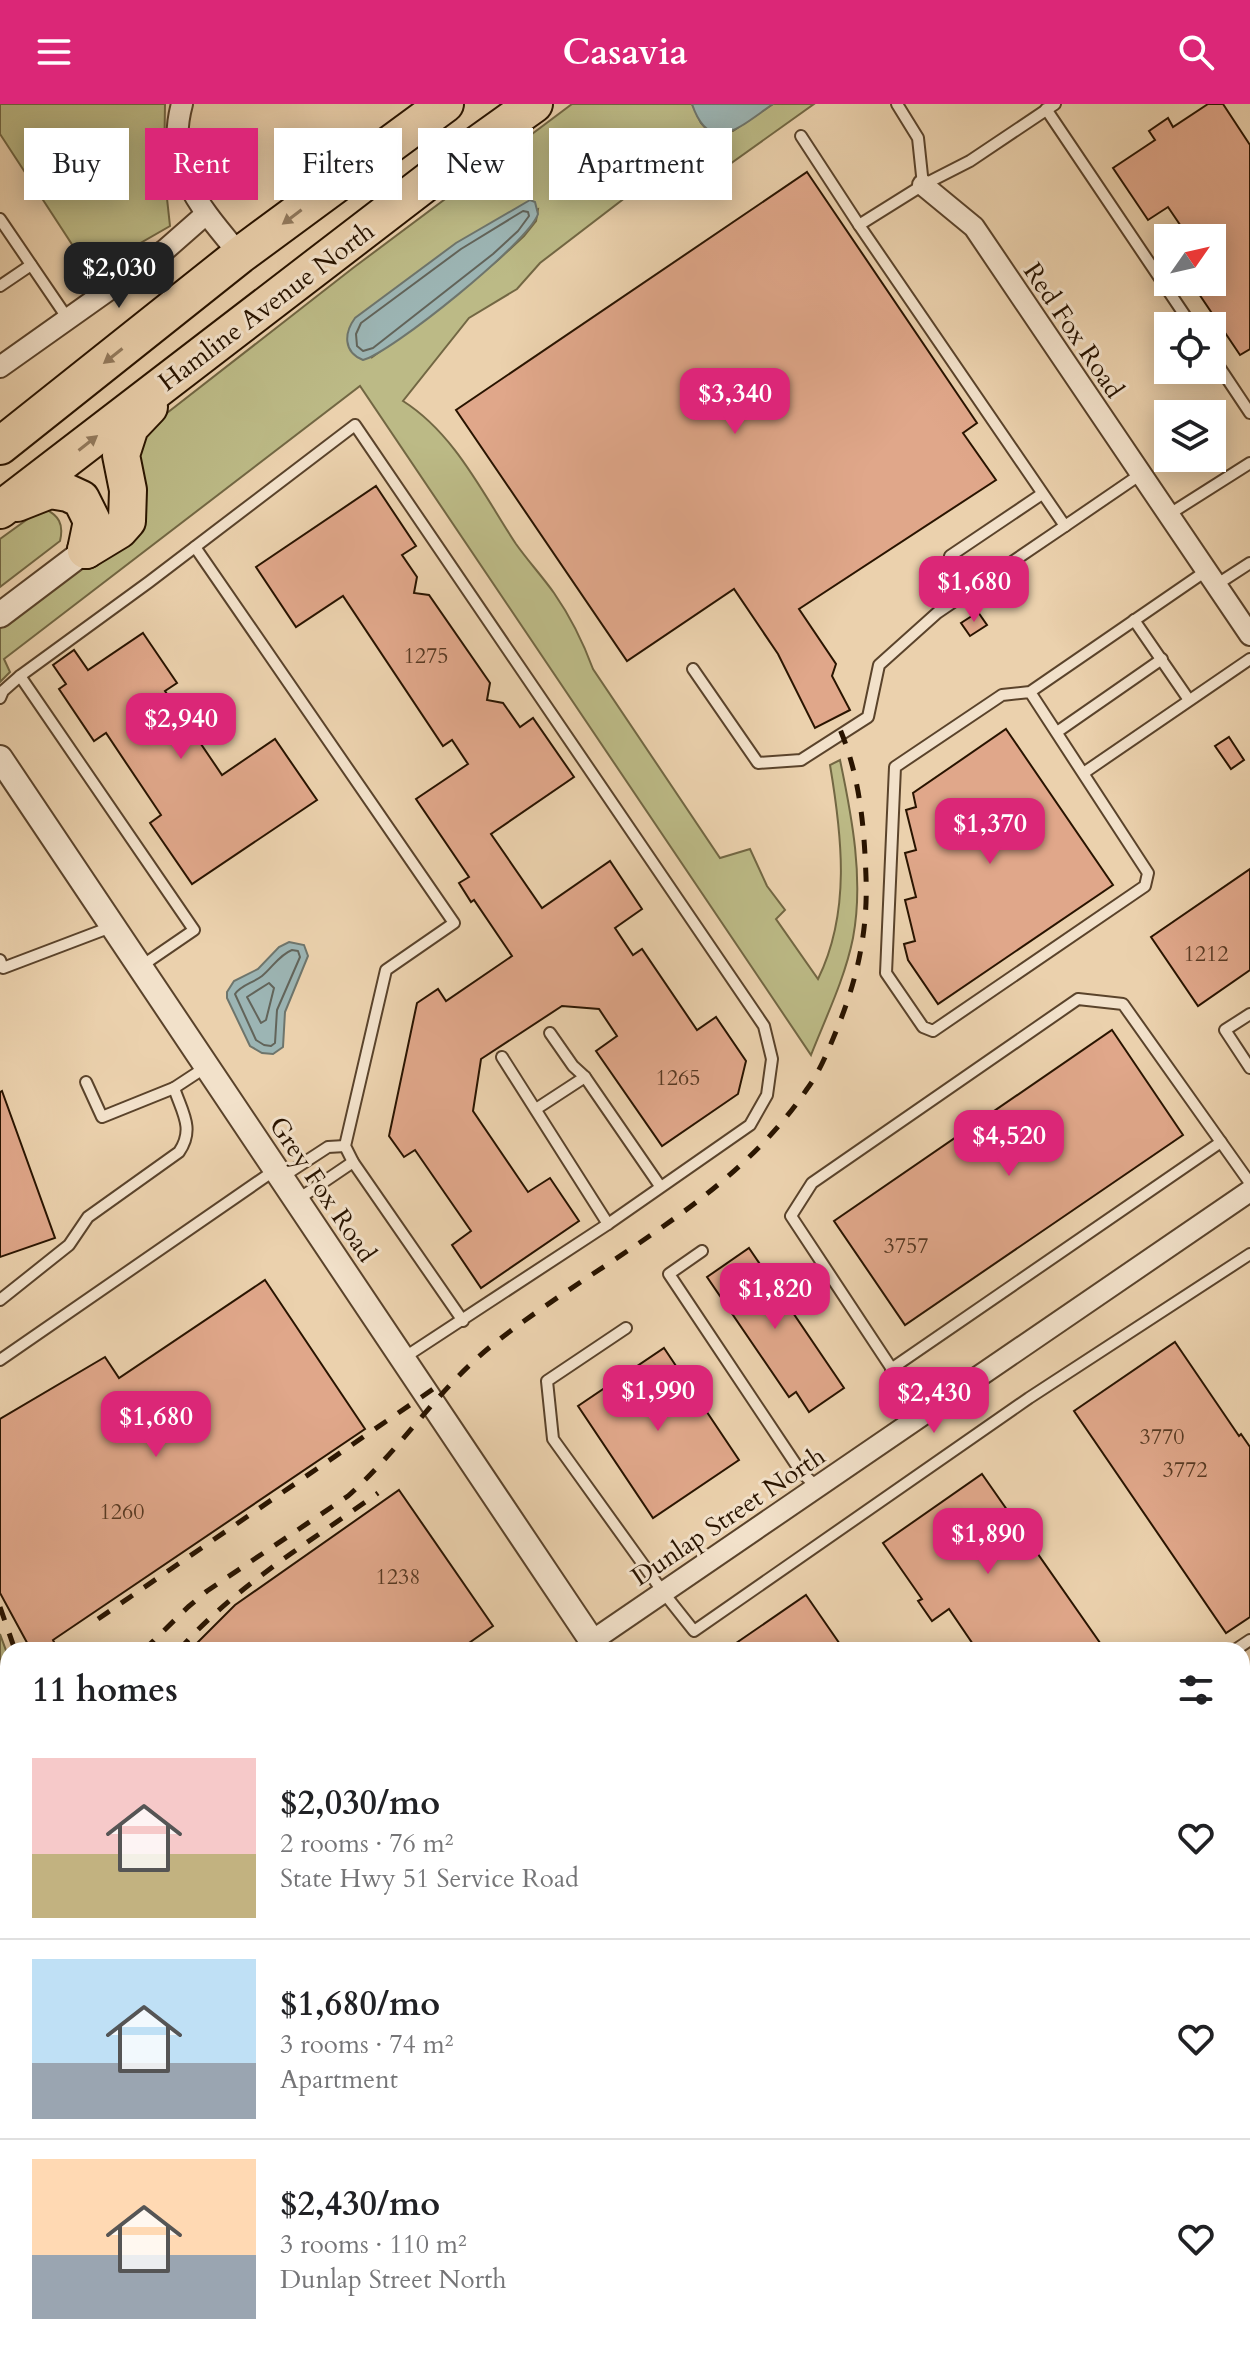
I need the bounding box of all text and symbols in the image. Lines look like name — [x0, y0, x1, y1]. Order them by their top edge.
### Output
text: Casavia — [562, 28, 688, 77]
icon: menu — [32, 30, 76, 74]
icon: search — [1174, 30, 1218, 74]
chip: Buy — [24, 128, 129, 200]
chip: Rent — [145, 128, 258, 200]
chip: Filters — [274, 128, 402, 200]
chip: New — [418, 128, 533, 200]
chip: Apartment — [549, 128, 732, 200]
one-way arrow — [281, 209, 303, 225]
street label: Hamline Avenue North — [151, 214, 381, 399]
north arrow — [1154, 224, 1226, 296]
map controls — [1154, 224, 1226, 472]
pin: $2,030 — [54, 242, 184, 310]
text: $2,030 — [82, 250, 156, 285]
street label: Red Fox Road — [1015, 256, 1132, 405]
button: locate — [1154, 312, 1226, 384]
one-way arrow — [103, 347, 123, 364]
pin: $3,340 — [670, 368, 800, 436]
text: $3,340 — [698, 376, 772, 411]
button: layers — [1154, 400, 1226, 472]
one-way arrow — [78, 435, 98, 451]
pin: $1,680 — [909, 556, 1039, 624]
text: $1,680 — [937, 564, 1011, 599]
house number: 1275 — [403, 641, 449, 671]
pin: $2,940 — [116, 693, 246, 761]
text: $2,940 — [144, 701, 218, 736]
pin: $1,370 — [925, 798, 1055, 866]
text: $1,370 — [953, 806, 1027, 841]
house number: 1212 — [1183, 939, 1229, 969]
house number: 1265 — [655, 1063, 701, 1093]
street label: Grey Fox Road — [261, 1110, 384, 1269]
pin: $4,520 — [944, 1110, 1074, 1178]
text: $4,520 — [972, 1118, 1046, 1153]
house number: 3757 — [883, 1231, 929, 1261]
pin: $1,820 — [710, 1263, 840, 1331]
text: $1,820 — [738, 1271, 812, 1306]
pin: $1,990 — [593, 1365, 723, 1433]
pin: $2,430 — [869, 1367, 999, 1435]
text: $1,990 — [621, 1373, 695, 1408]
text: $2,430 — [897, 1375, 971, 1410]
pin: $1,680 — [91, 1391, 221, 1459]
text: $1,680 — [119, 1399, 193, 1434]
house number: 3770 — [1139, 1422, 1185, 1452]
street label: Dunlap Street North — [625, 1439, 832, 1594]
house number: 3772 — [1162, 1455, 1208, 1485]
house number: 1260 — [99, 1497, 145, 1527]
pin: $1,890 — [923, 1508, 1053, 1576]
text: $1,890 — [951, 1516, 1025, 1551]
house number: 1238 — [375, 1562, 421, 1592]
text: 11 homes — [32, 1667, 178, 1713]
icon: filters — [1174, 1668, 1218, 1712]
text: $2,030/mo — [280, 1780, 440, 1826]
icon: home — [96, 1790, 192, 1886]
icon: heart — [1174, 1816, 1218, 1860]
text: 2 rooms · 76 m² — [280, 1826, 453, 1861]
text: State Hwy 51 Service Road — [280, 1861, 579, 1896]
text: $1,680/mo — [280, 1981, 440, 2027]
icon: home — [96, 1991, 192, 2087]
icon: heart — [1174, 2017, 1218, 2061]
text: 3 rooms · 74 m² — [280, 2027, 453, 2062]
text: Apartment — [280, 2062, 398, 2097]
text: $2,430/mo — [280, 2181, 440, 2227]
icon: home — [96, 2191, 192, 2287]
icon: heart — [1174, 2217, 1218, 2261]
text: 3 rooms · 110 m² — [280, 2227, 467, 2262]
text: Dunlap Street North — [280, 2262, 507, 2297]

